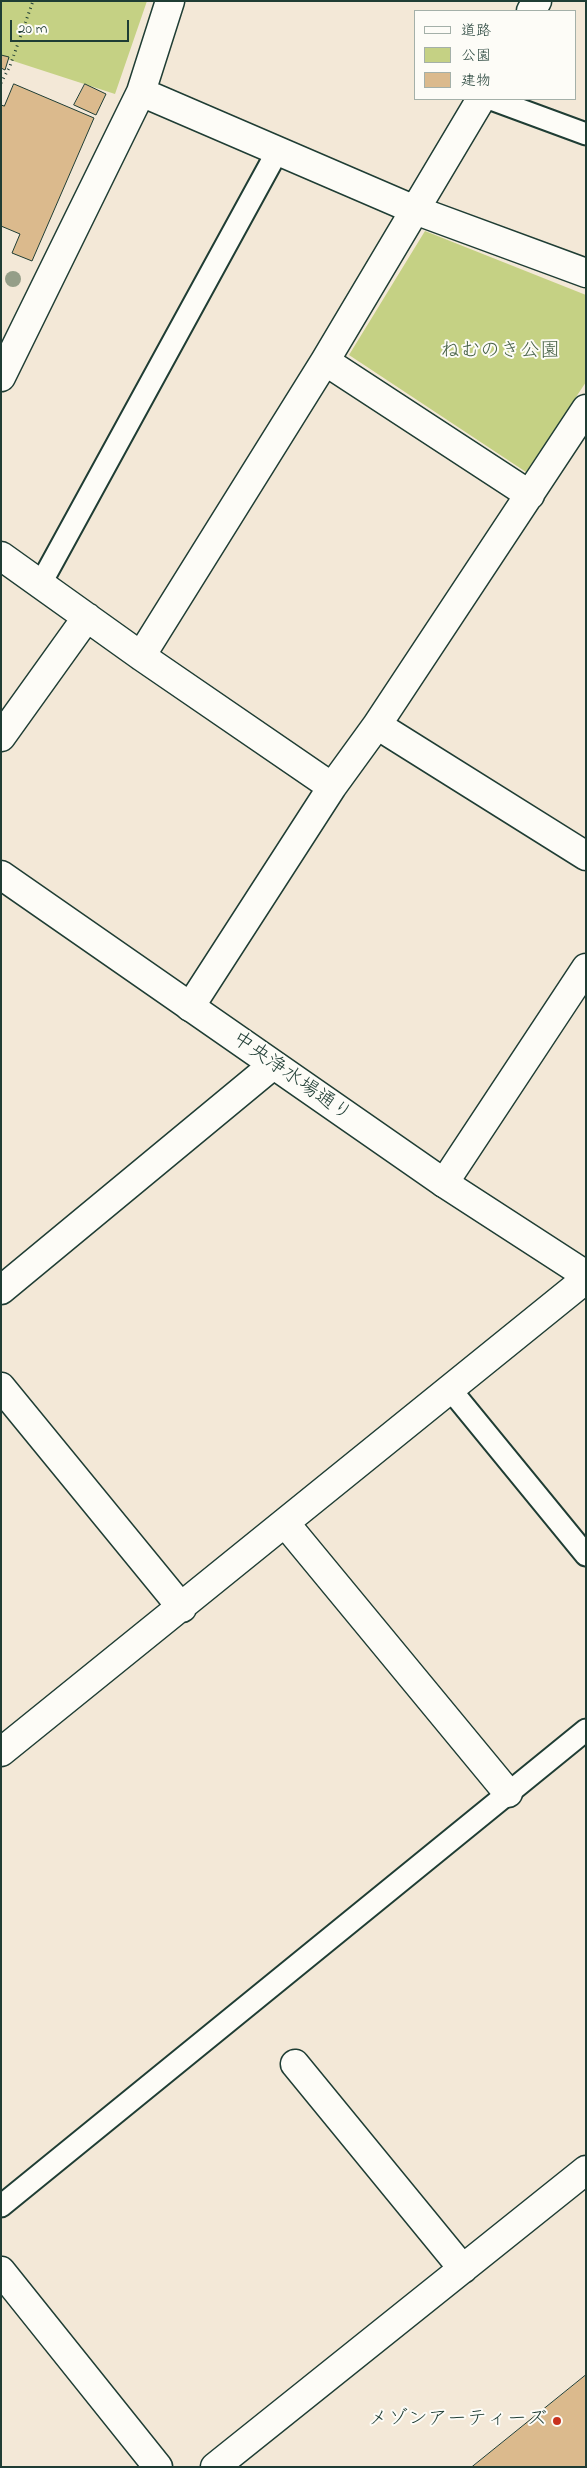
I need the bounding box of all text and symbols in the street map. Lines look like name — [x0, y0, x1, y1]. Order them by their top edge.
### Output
scale bar — [12, 10, 131, 42]
legend — [414, 10, 577, 100]
text: 20 m — [18, 18, 47, 40]
text: 道路 — [461, 20, 491, 42]
text: 公園 — [461, 45, 491, 67]
text: 建物 — [461, 70, 491, 92]
park label: ねむのき公園 — [440, 341, 560, 365]
street label: 中央浄水場通り — [227, 1028, 355, 1128]
place label: メゾンアーティーズ — [368, 2409, 547, 2433]
marker: メゾンアーティーズ — [551, 2415, 563, 2427]

